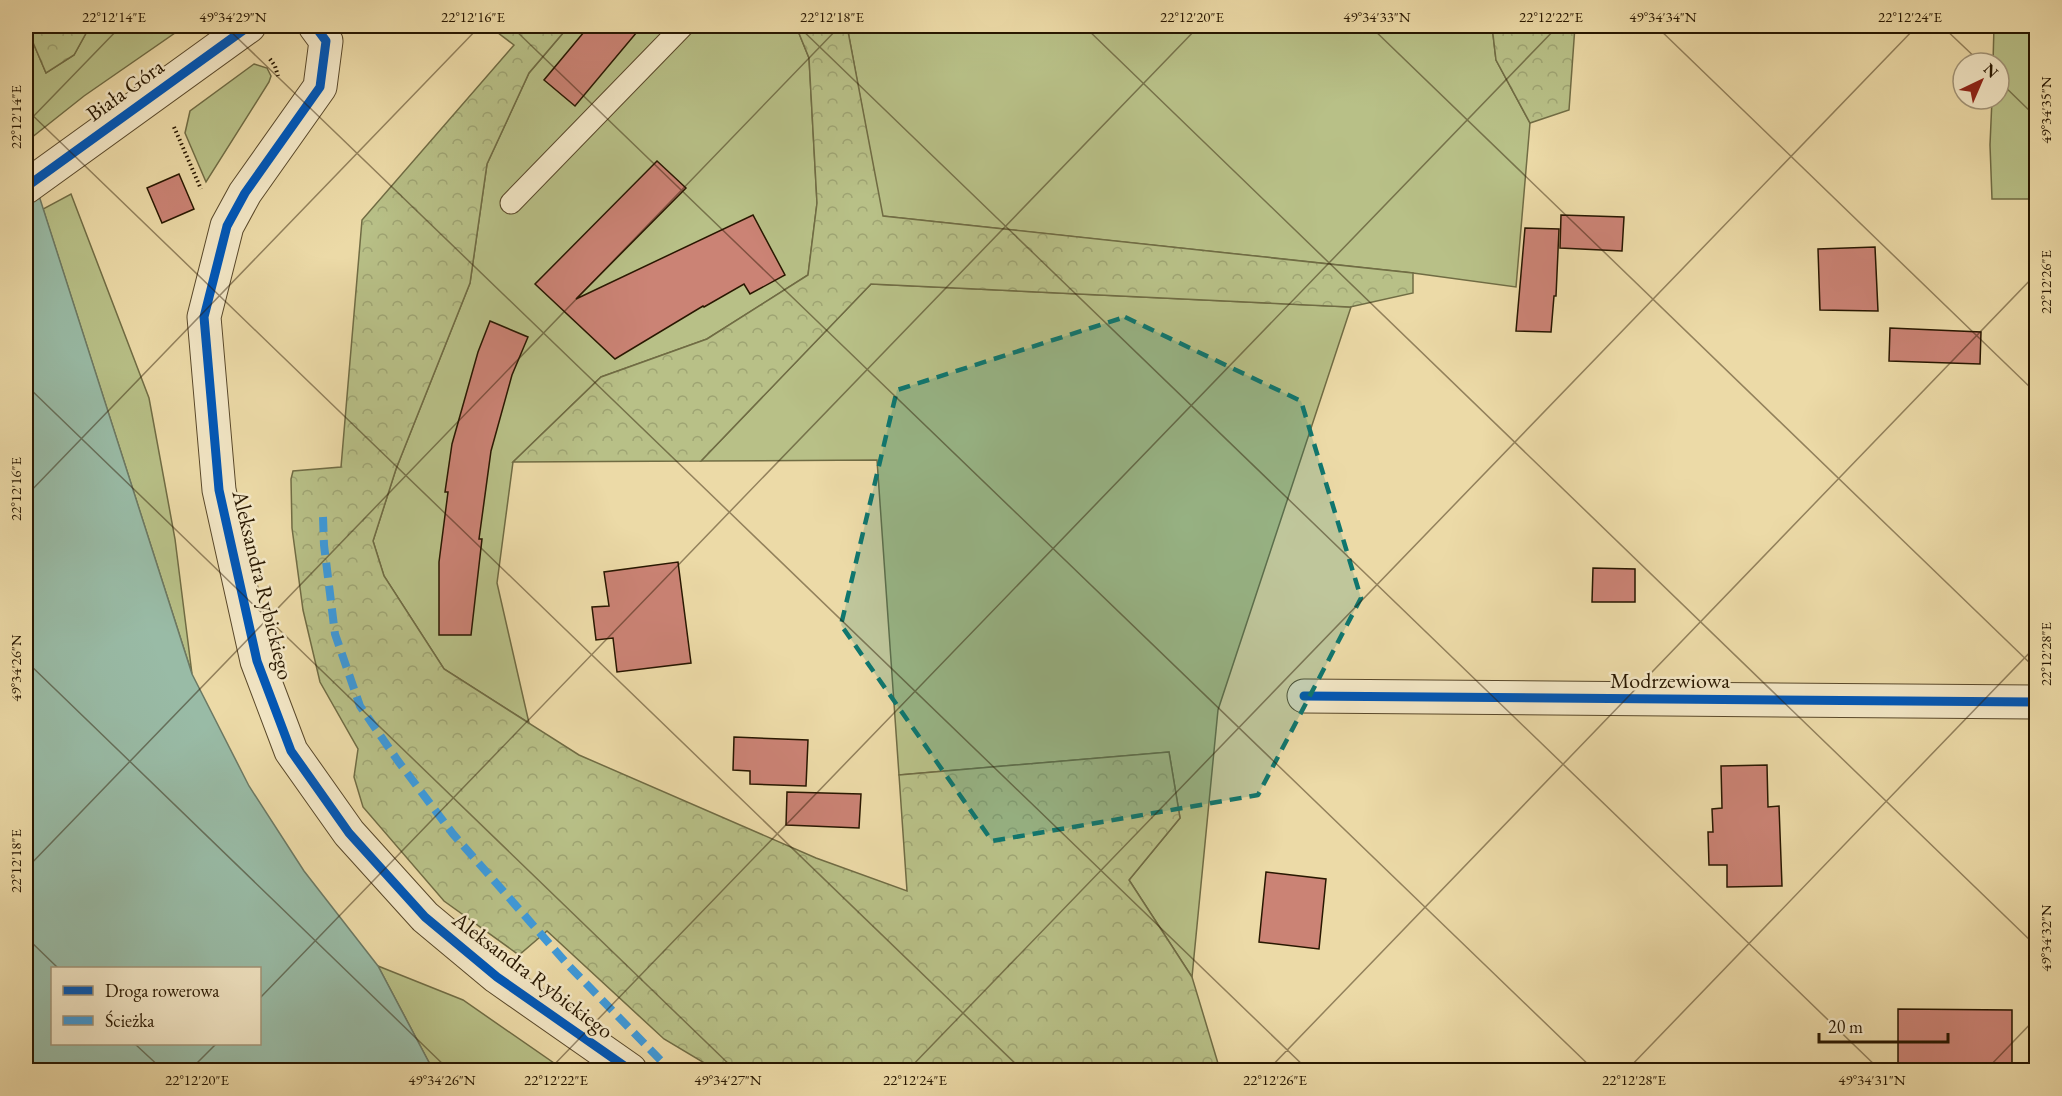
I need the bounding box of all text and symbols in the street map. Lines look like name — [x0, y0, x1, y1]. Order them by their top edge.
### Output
text: 22°12'14"E — [82, 7, 147, 26]
text: 49°34'29"N — [199, 7, 267, 26]
text: 22°12'16"E — [441, 7, 506, 26]
text: 22°12'18"E — [800, 7, 865, 26]
text: 22°12'20"E — [1160, 7, 1225, 26]
text: 49°34'33"N — [1343, 7, 1411, 26]
text: 22°12'22"E — [1519, 7, 1584, 26]
text: 49°34'34"N — [1629, 7, 1697, 26]
text: 22°12'24"E — [1878, 7, 1943, 26]
north arrow — [1951, 51, 2011, 111]
street label: Biała Góra — [80, 52, 170, 128]
text: N — [1979, 59, 2003, 83]
text: 49°34'35"N — [2036, 76, 2055, 144]
text: 22°12'14"E — [6, 84, 25, 149]
text: 22°12'26"E — [2036, 249, 2055, 314]
text: 22°12'16"E — [6, 456, 25, 521]
street label: Aleksandra Rybickiego — [225, 486, 301, 683]
text: 22°12'28"E — [2036, 621, 2055, 686]
text: 49°34'26"N — [6, 634, 25, 702]
street label: Modrzewiowa — [1610, 666, 1730, 695]
text: 22°12'18"E — [6, 828, 25, 893]
street label: Aleksandra Rybickiego — [446, 904, 619, 1045]
text: 49°34'32"N — [2036, 904, 2055, 972]
legend — [51, 967, 261, 1045]
text: Droga rowerowa — [105, 979, 220, 1002]
scale bar — [1819, 1006, 1948, 1044]
text: Ścieżka — [105, 1009, 155, 1032]
text: 20 m — [1828, 1015, 1863, 1038]
text: 22°12'20"E — [165, 1070, 230, 1089]
text: 49°34'26"N — [408, 1070, 476, 1089]
text: 22°12'22"E — [524, 1070, 589, 1089]
text: 49°34'27"N — [694, 1070, 762, 1089]
text: 22°12'24"E — [883, 1070, 948, 1089]
text: 22°12'26"E — [1243, 1070, 1308, 1089]
text: 22°12'28"E — [1602, 1070, 1667, 1089]
text: 49°34'31"N — [1838, 1070, 1906, 1089]

